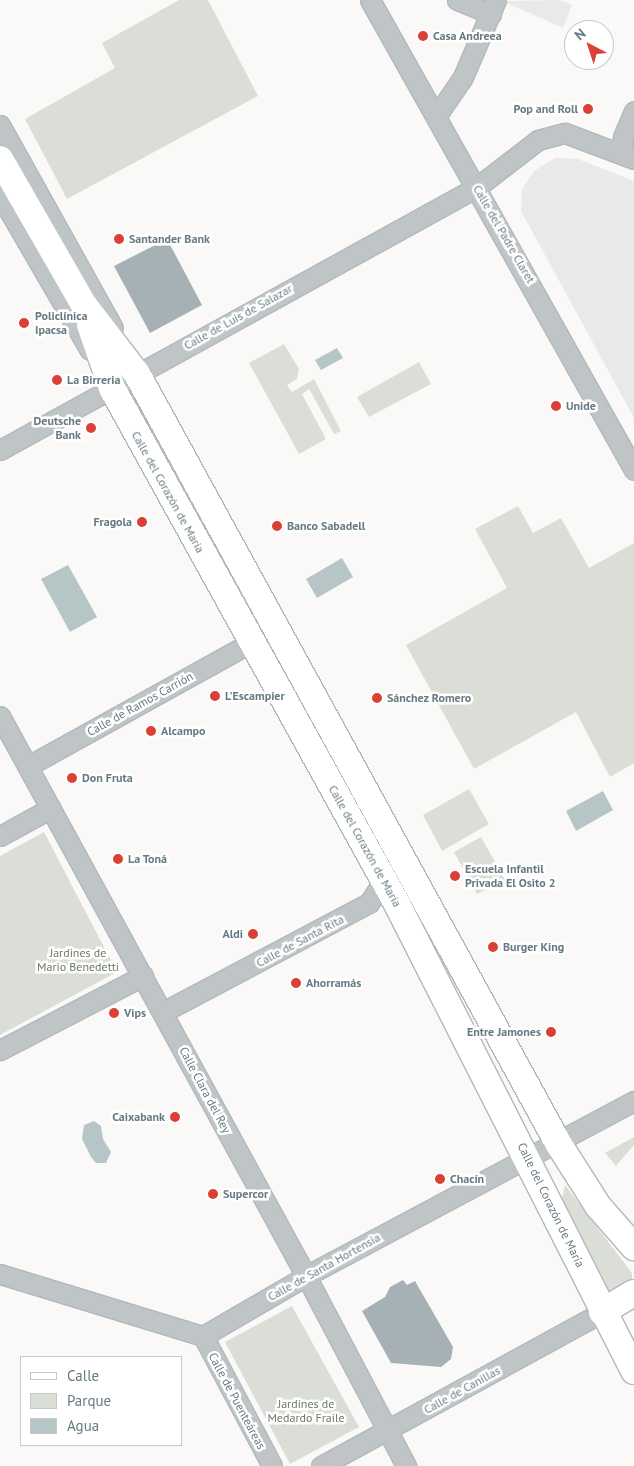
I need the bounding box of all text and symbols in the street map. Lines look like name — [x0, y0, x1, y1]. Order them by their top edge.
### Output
north arrow — [564, 20, 614, 70]
text: N — [571, 24, 589, 44]
place label: Casa Andreea — [433, 29, 502, 43]
marker: Casa Andreea — [417, 30, 429, 42]
place label: Pop and Roll — [513, 102, 578, 116]
marker: Pop and Roll — [582, 103, 594, 115]
street label: Calle del Padre Claret — [470, 182, 538, 286]
place label: Santander Bank — [129, 232, 210, 246]
marker: Santander Bank — [113, 233, 125, 245]
street label: Calle de Luis de Salazar — [181, 281, 295, 353]
place label: Policlínica Ipacsa — [35, 309, 87, 337]
marker: Policlínica Ipacsa — [17, 316, 31, 330]
place label: La Birreria — [67, 373, 120, 387]
marker: La Birreria — [51, 374, 63, 386]
place label: Unide — [566, 399, 596, 413]
marker: Unide — [550, 400, 562, 412]
place label: Deutsche Bank — [34, 414, 81, 442]
marker: Deutsche Bank — [85, 422, 97, 434]
street label: Calle del Corazón de María — [129, 429, 207, 555]
place label: Fragola — [93, 515, 132, 529]
marker: Fragola — [136, 516, 148, 528]
place label: Banco Sabadell — [287, 519, 365, 533]
marker: Banco Sabadell — [271, 520, 283, 532]
street label: Calle de Ramos Carrión — [84, 669, 196, 739]
place label: L'Escampier — [225, 689, 285, 703]
marker: L'Escampier — [209, 690, 221, 702]
place label: Sánchez Romero — [387, 691, 472, 705]
marker: Sánchez Romero — [371, 692, 383, 704]
place label: Alcampo — [161, 724, 206, 738]
marker: Alcampo — [145, 725, 157, 737]
place label: Don Fruta — [82, 771, 133, 785]
marker: Don Fruta — [66, 772, 78, 784]
street label: Calle del Corazón de María — [326, 783, 404, 909]
place label: La Toná — [128, 852, 167, 866]
marker: La Toná — [112, 853, 124, 865]
place label: Escuela Infantil Privada El Osito 2 — [465, 862, 556, 890]
marker: Escuela Infantil Privada El Osito 2 — [449, 870, 461, 882]
street label: Calle de Santa Rita — [254, 912, 346, 970]
place label: Aldi — [223, 927, 243, 941]
marker: Aldi — [247, 928, 259, 940]
place label: Burger King — [503, 940, 564, 954]
marker: Burger King — [487, 941, 499, 953]
park label: Jardines de Mario Benedetti — [37, 946, 119, 974]
place label: Ahorramás — [306, 976, 361, 990]
marker: Ahorramás — [290, 977, 302, 989]
place label: Vips — [124, 1006, 146, 1020]
marker: Vips — [108, 1007, 120, 1019]
place label: Entre Jamones — [467, 1025, 541, 1039]
marker: Entre Jamones — [545, 1026, 557, 1038]
street label: Calle Clara del Rey — [176, 1044, 234, 1136]
place label: Caixabank — [112, 1110, 165, 1124]
marker: Caixabank — [169, 1111, 181, 1123]
street label: Calle del Corazón de María — [515, 1140, 587, 1270]
place label: Chacín — [450, 1172, 484, 1186]
marker: Chacín — [434, 1173, 446, 1185]
place label: Supercor — [223, 1187, 268, 1201]
marker: Supercor — [207, 1188, 219, 1200]
street label: Calle de Santa Hortensia — [265, 1230, 383, 1304]
street label: Calle de Puenteáreas — [205, 1350, 269, 1452]
legend — [20, 1356, 182, 1446]
street label: Calle de Canillas — [421, 1363, 503, 1417]
text: Calle — [67, 1366, 99, 1385]
text: Parque — [67, 1391, 111, 1410]
park label: Jardines de Medardo Fraile — [267, 1397, 345, 1425]
text: Agua — [67, 1416, 99, 1435]

